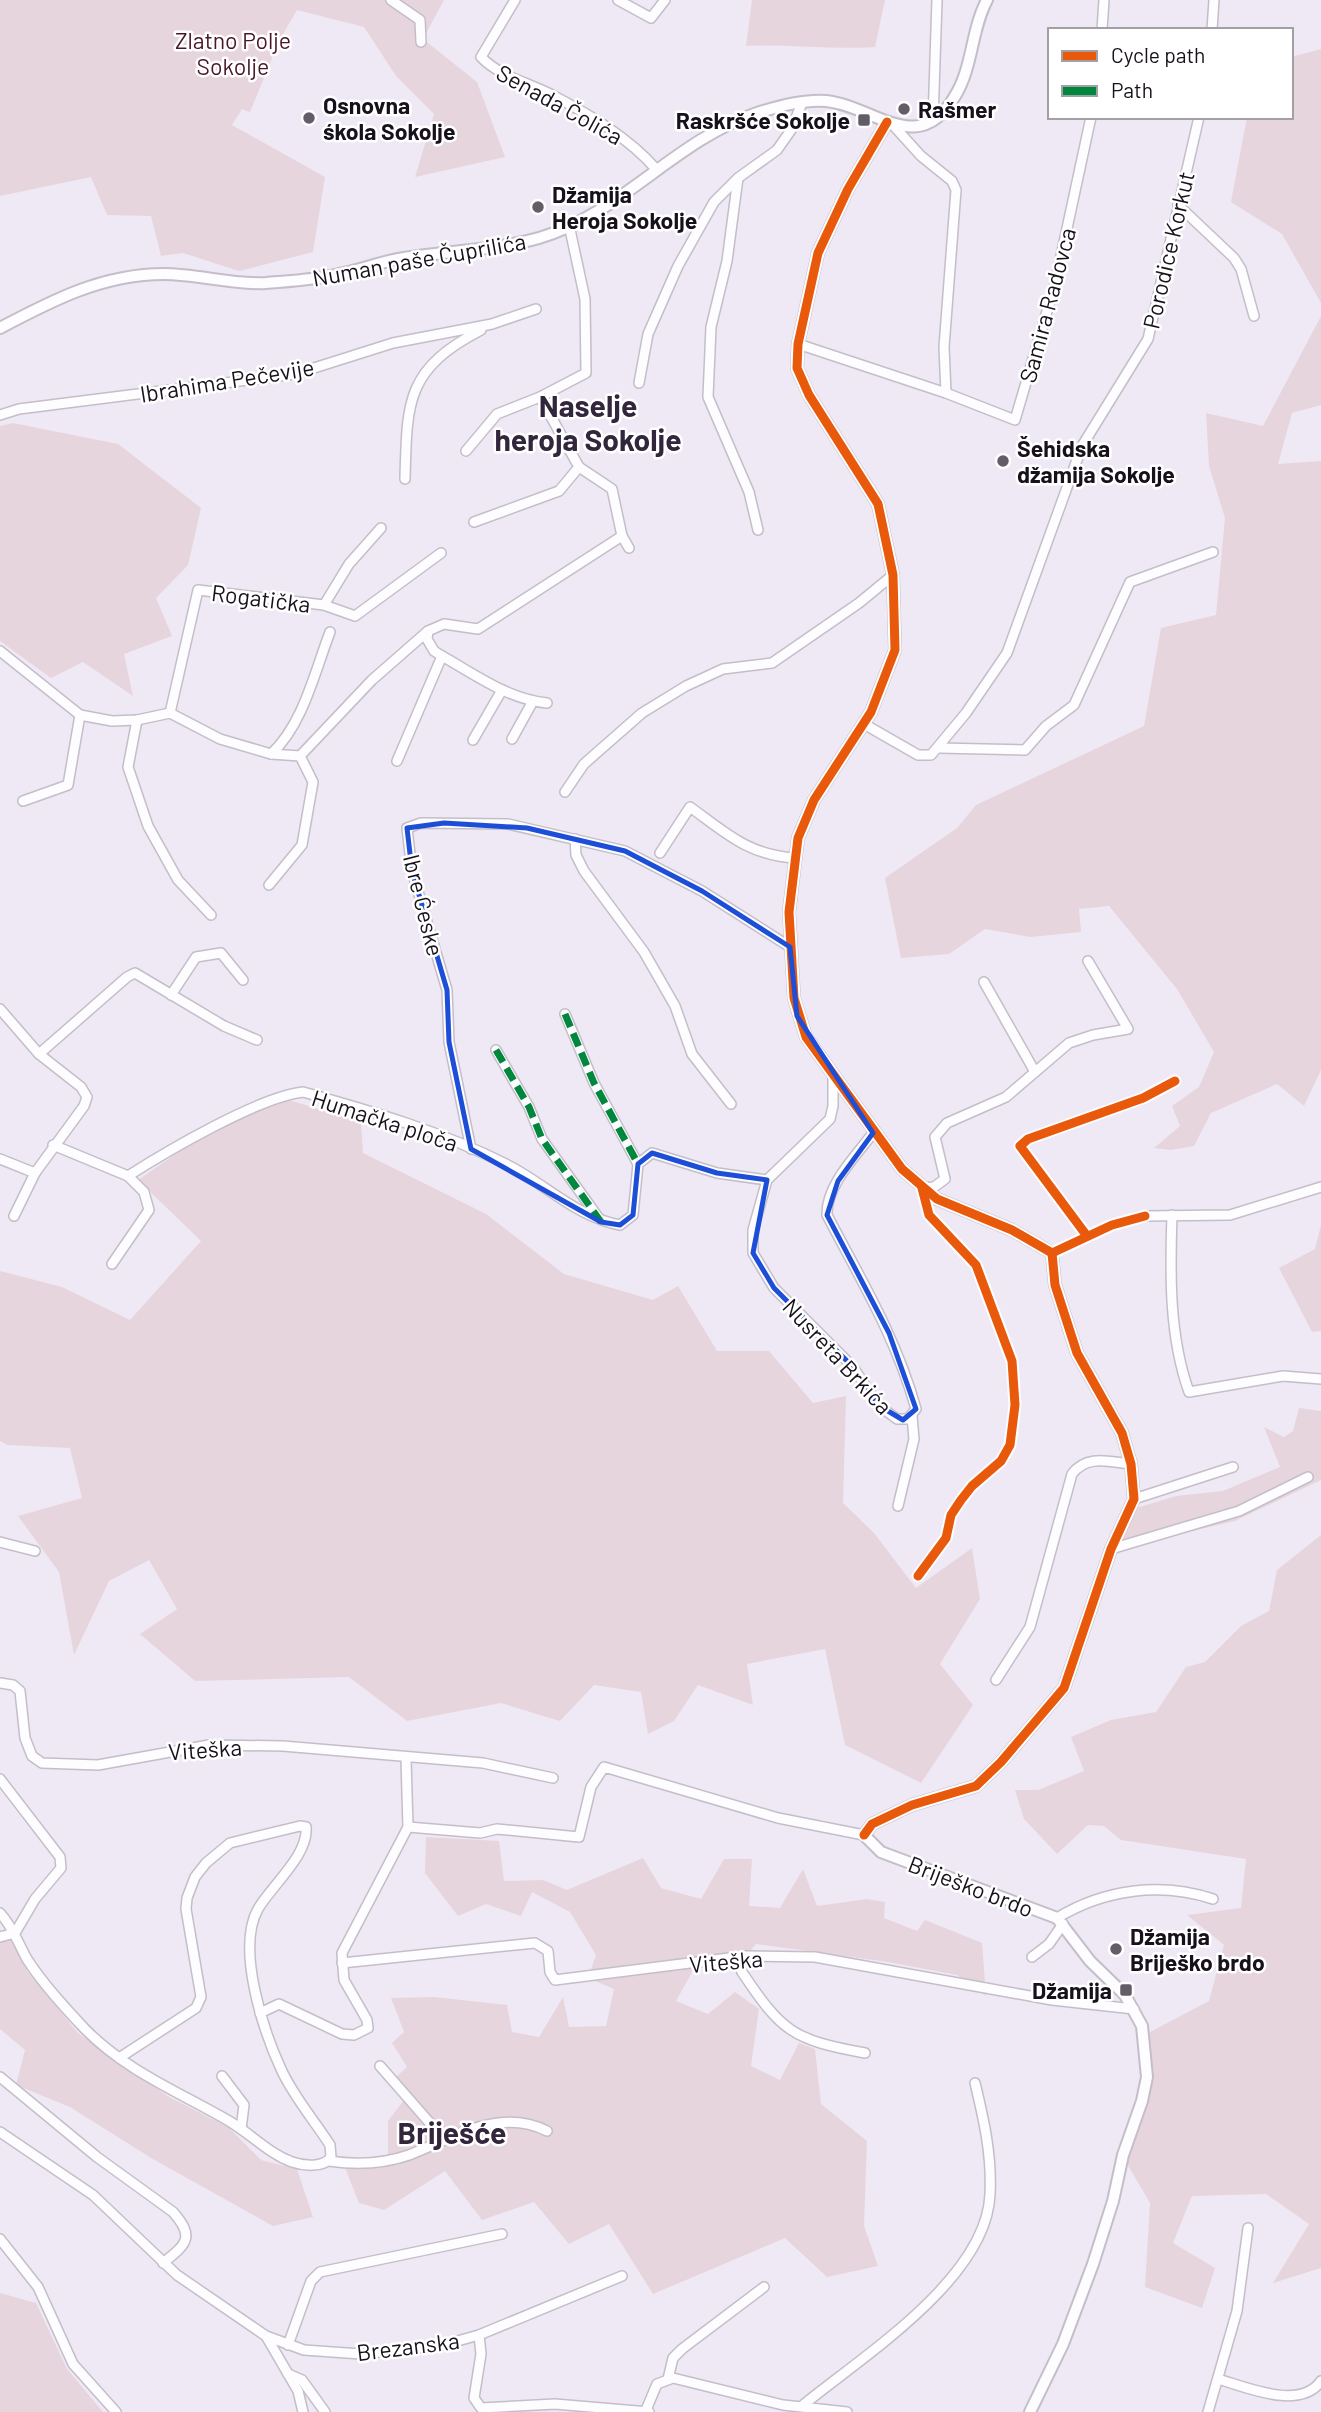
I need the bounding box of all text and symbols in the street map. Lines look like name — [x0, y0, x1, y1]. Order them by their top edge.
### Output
park label: Zlatno Polje Sokolje — [175, 26, 291, 80]
legend — [1048, 28, 1293, 119]
text: Cycle path — [1111, 42, 1205, 67]
street label: Senada Čolića — [492, 58, 628, 150]
text: Path — [1111, 77, 1153, 102]
place label: Osnovna śkola Sokolje — [323, 91, 455, 145]
place label: Rašmer — [918, 95, 997, 123]
marker: Rašmer — [896, 101, 912, 117]
place label: Raskršće Sokolje — [676, 106, 850, 134]
marker: Osnovna śkola Sokolje — [301, 110, 317, 126]
marker: Raskršće Sokolje — [856, 112, 872, 128]
street label: Porodice Korkut — [1136, 169, 1200, 331]
place label: Džamija Heroja Sokolje — [552, 180, 697, 234]
marker: Džamija Heroja Sokolje — [530, 199, 546, 215]
street label: Samira Radovca — [1013, 224, 1081, 386]
street label: Numan paše Čuprilića — [310, 226, 528, 292]
street label: Ibrahima Pečevije — [138, 352, 316, 408]
district label: Naselje heroja Sokolje — [494, 387, 682, 457]
place label: Šehidska džamija Sokolje — [1017, 434, 1175, 488]
marker: Šehidska džamija Sokolje — [995, 453, 1011, 469]
street label: Rogatička — [210, 578, 312, 618]
street label: Ibre Ćeske — [398, 851, 450, 959]
street label: Humačka ploča — [308, 1083, 462, 1157]
street label: Nusreta Brkića — [777, 1292, 899, 1420]
street label: Viteška — [167, 1732, 243, 1766]
street label: Briješko brdo — [905, 1849, 1037, 1923]
place label: Džamija Briješko brdo — [1130, 1922, 1265, 1976]
marker: Džamija Briješko brdo — [1108, 1941, 1124, 1957]
street label: Viteška — [688, 1944, 764, 1978]
place label: Džamija — [1032, 1976, 1112, 2004]
marker: Džamija — [1118, 1982, 1134, 1998]
district label: Briješće — [398, 2114, 506, 2150]
street label: Brezanska — [355, 2326, 461, 2366]

